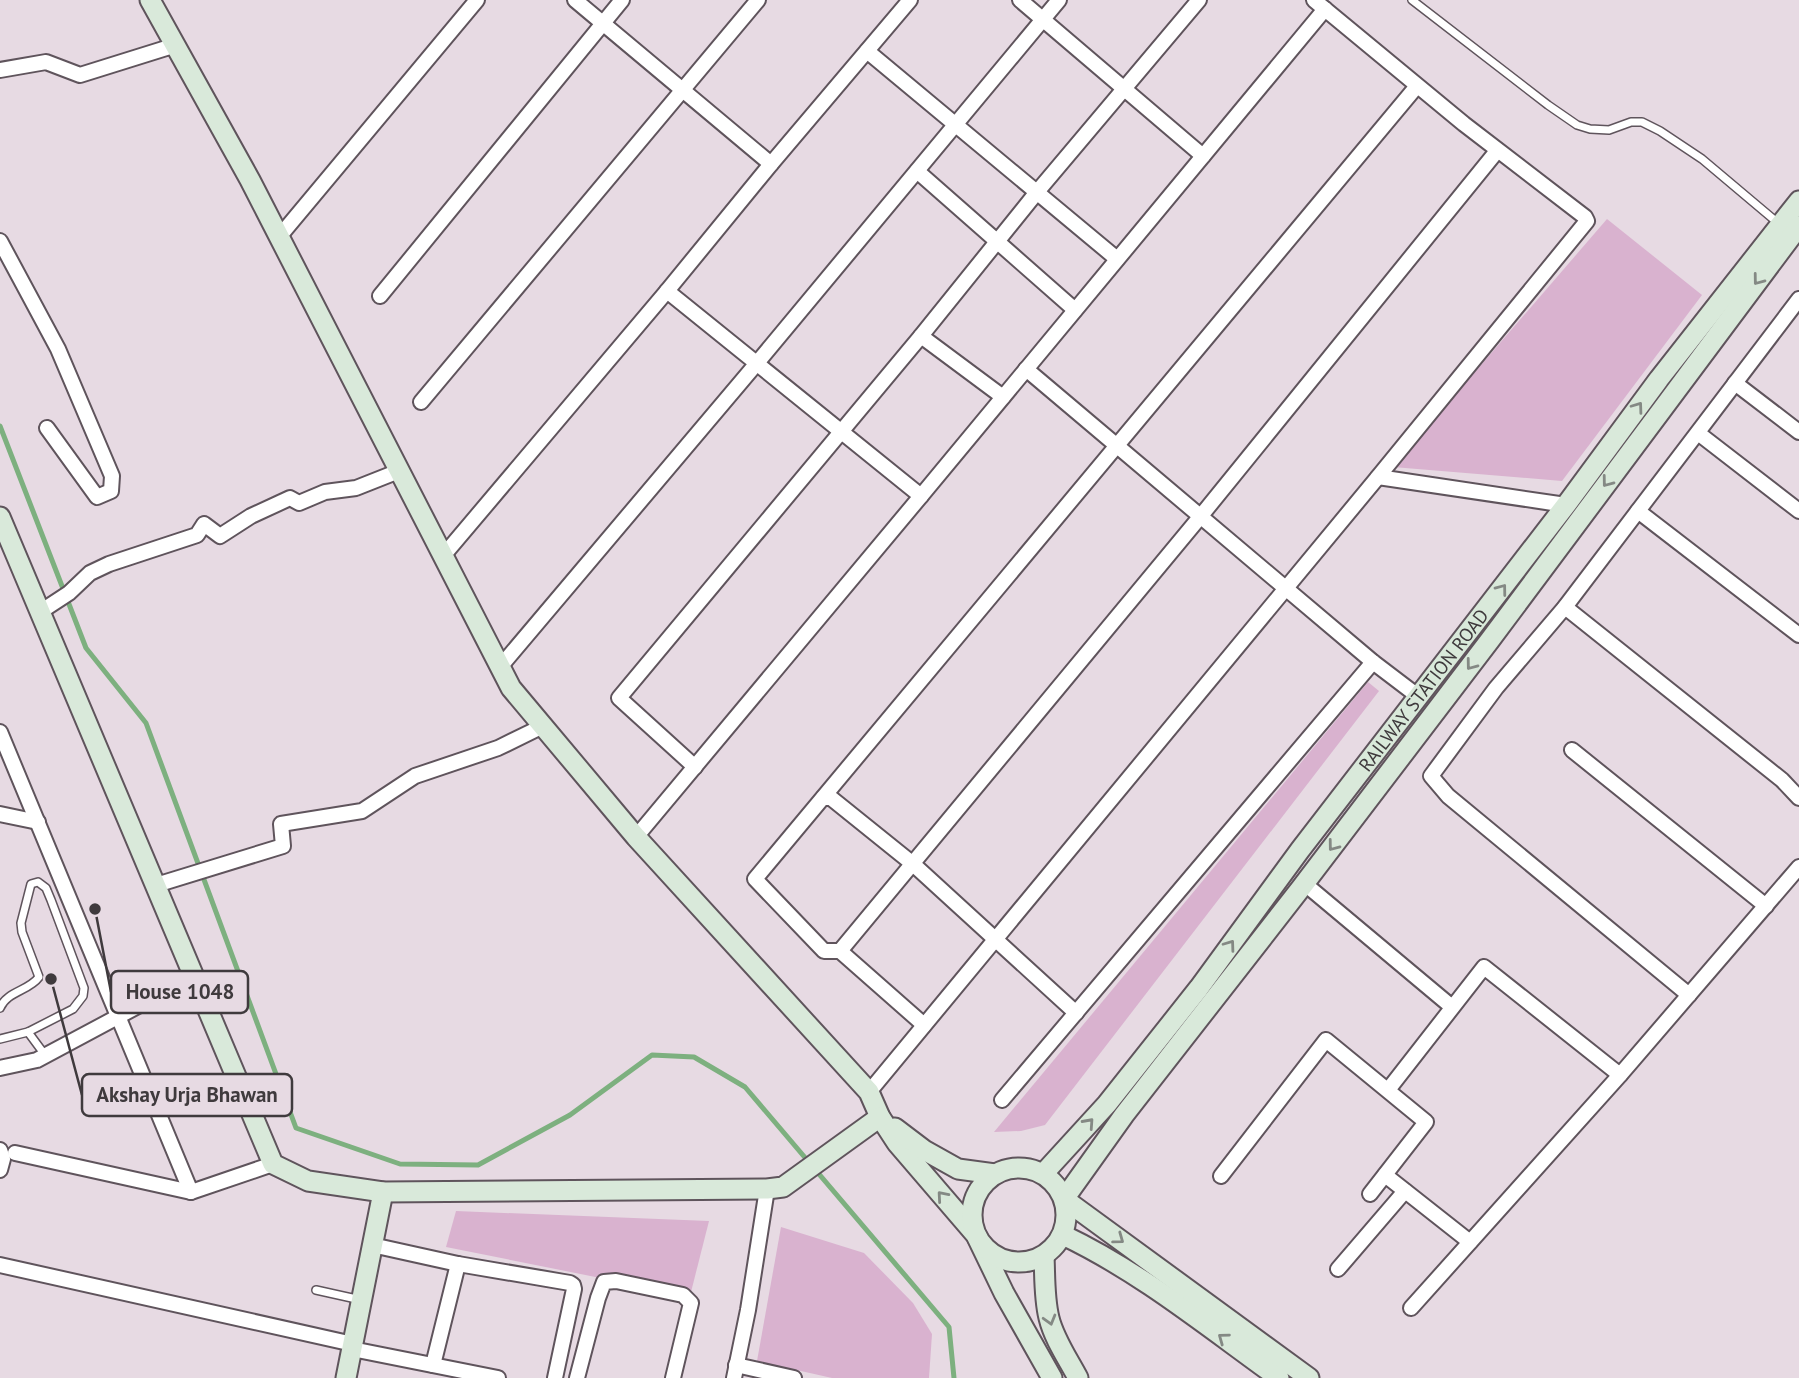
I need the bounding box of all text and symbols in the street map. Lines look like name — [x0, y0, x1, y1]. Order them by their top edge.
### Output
one-way arrow — [1754, 273, 1766, 285]
one-way arrow — [1630, 402, 1642, 415]
one-way arrow — [1603, 474, 1615, 487]
one-way arrow — [1493, 584, 1506, 597]
street label: RAILWAY STATION ROAD — [1353, 604, 1494, 776]
one-way arrow — [1467, 657, 1479, 669]
one-way arrow — [1329, 838, 1342, 851]
one-way arrow — [1222, 940, 1234, 953]
callout: House 1048 — [111, 971, 248, 1013]
text: House 1048 — [126, 978, 234, 1005]
callout: Akshay Urja Bhawan — [82, 1074, 292, 1116]
text: Akshay Urja Bhawan — [96, 1081, 278, 1108]
one-way arrow — [1081, 1118, 1093, 1131]
one-way arrow — [938, 1191, 950, 1204]
one-way arrow — [1111, 1231, 1124, 1243]
one-way arrow — [1042, 1314, 1057, 1326]
one-way arrow — [1219, 1334, 1231, 1346]

